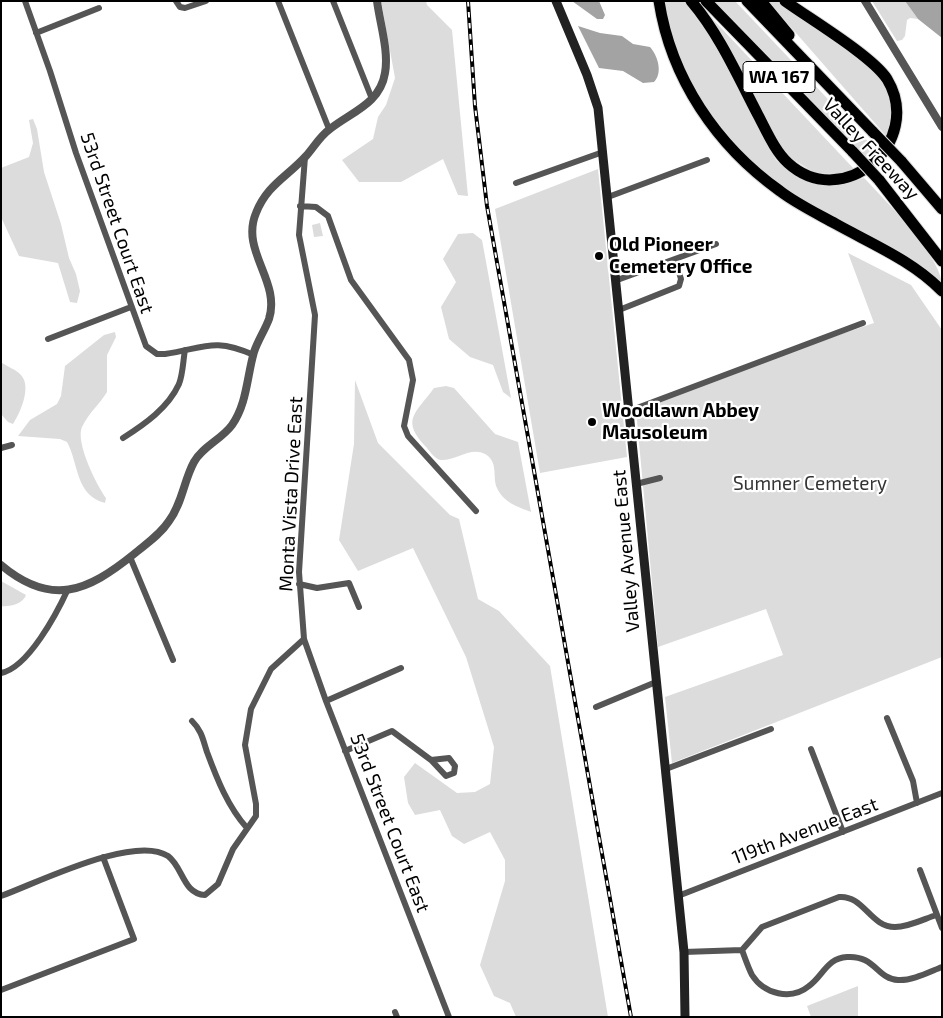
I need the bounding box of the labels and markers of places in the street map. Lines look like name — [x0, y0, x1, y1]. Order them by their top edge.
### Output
place label: Old Pioneer Cemetery Office — [609, 234, 752, 278]
marker: Old Pioneer Cemetery Office — [593, 250, 605, 262]
place label: Woodlawn Abbey Mausoleum — [602, 400, 759, 444]
marker: Woodlawn Abbey Mausoleum — [586, 416, 598, 428]

